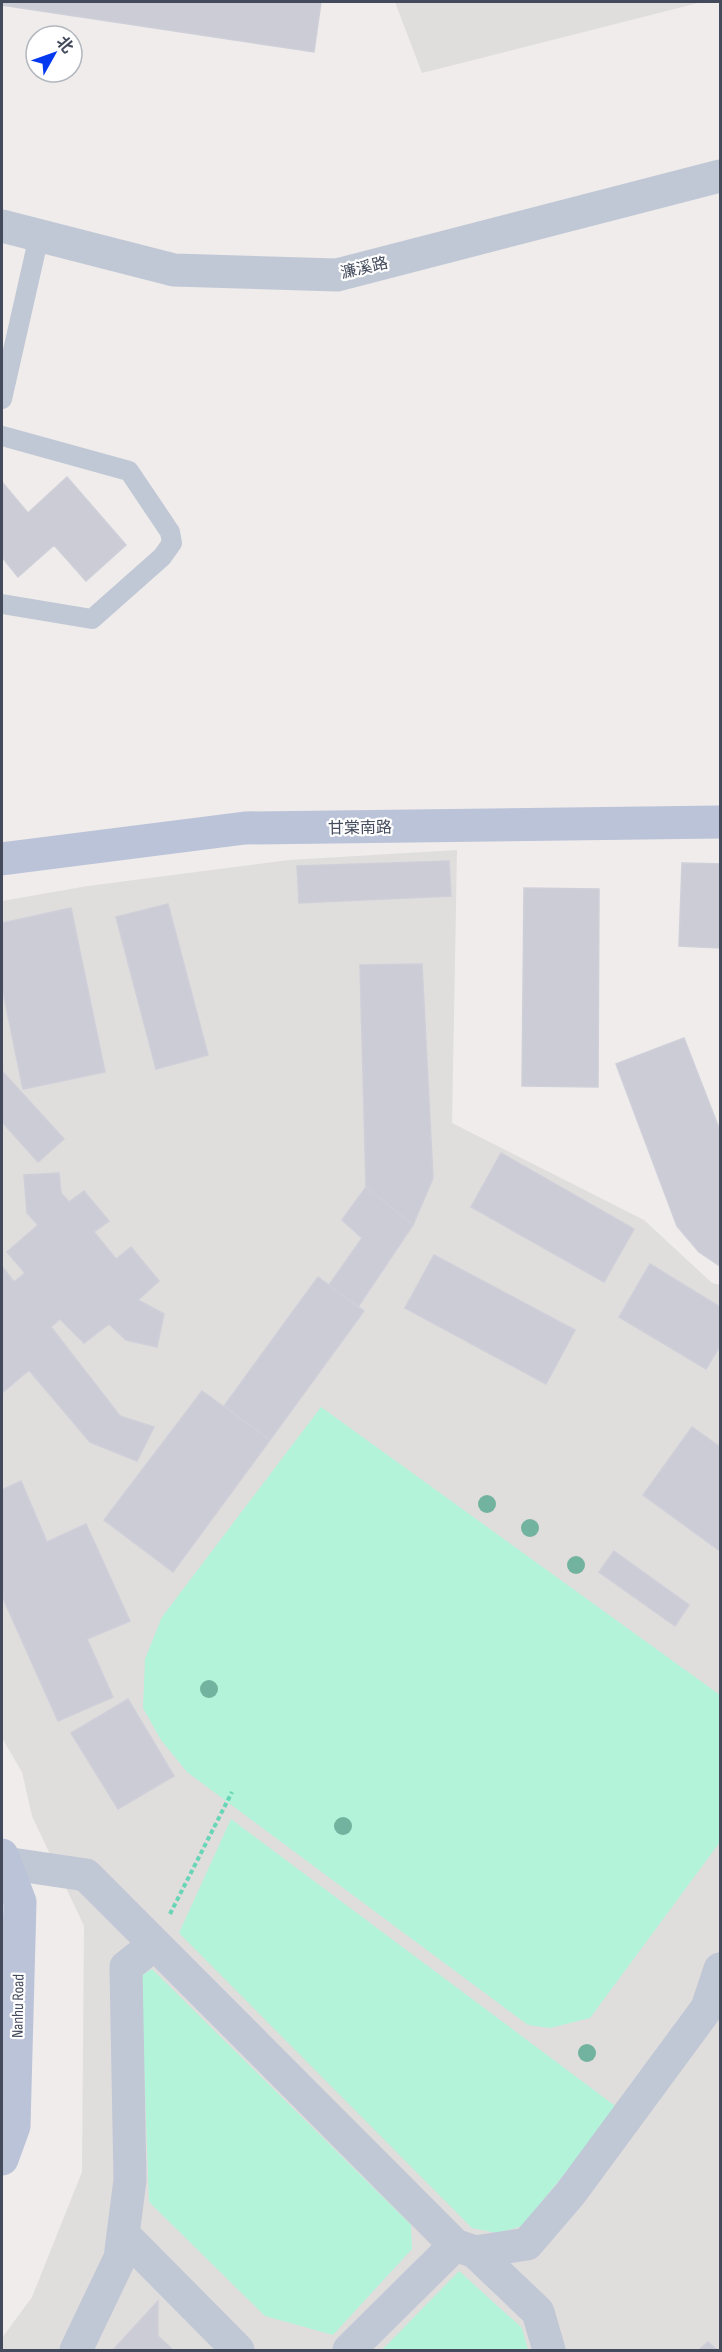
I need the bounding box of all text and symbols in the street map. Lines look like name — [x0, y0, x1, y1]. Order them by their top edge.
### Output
north arrow — [24, 24, 84, 84]
text: 北 — [52, 33, 77, 58]
street label: 濂溪路 — [339, 254, 390, 283]
street label: 甘棠南路 — [328, 818, 392, 839]
street label: Nanhu Road — [8, 1974, 29, 2038]

